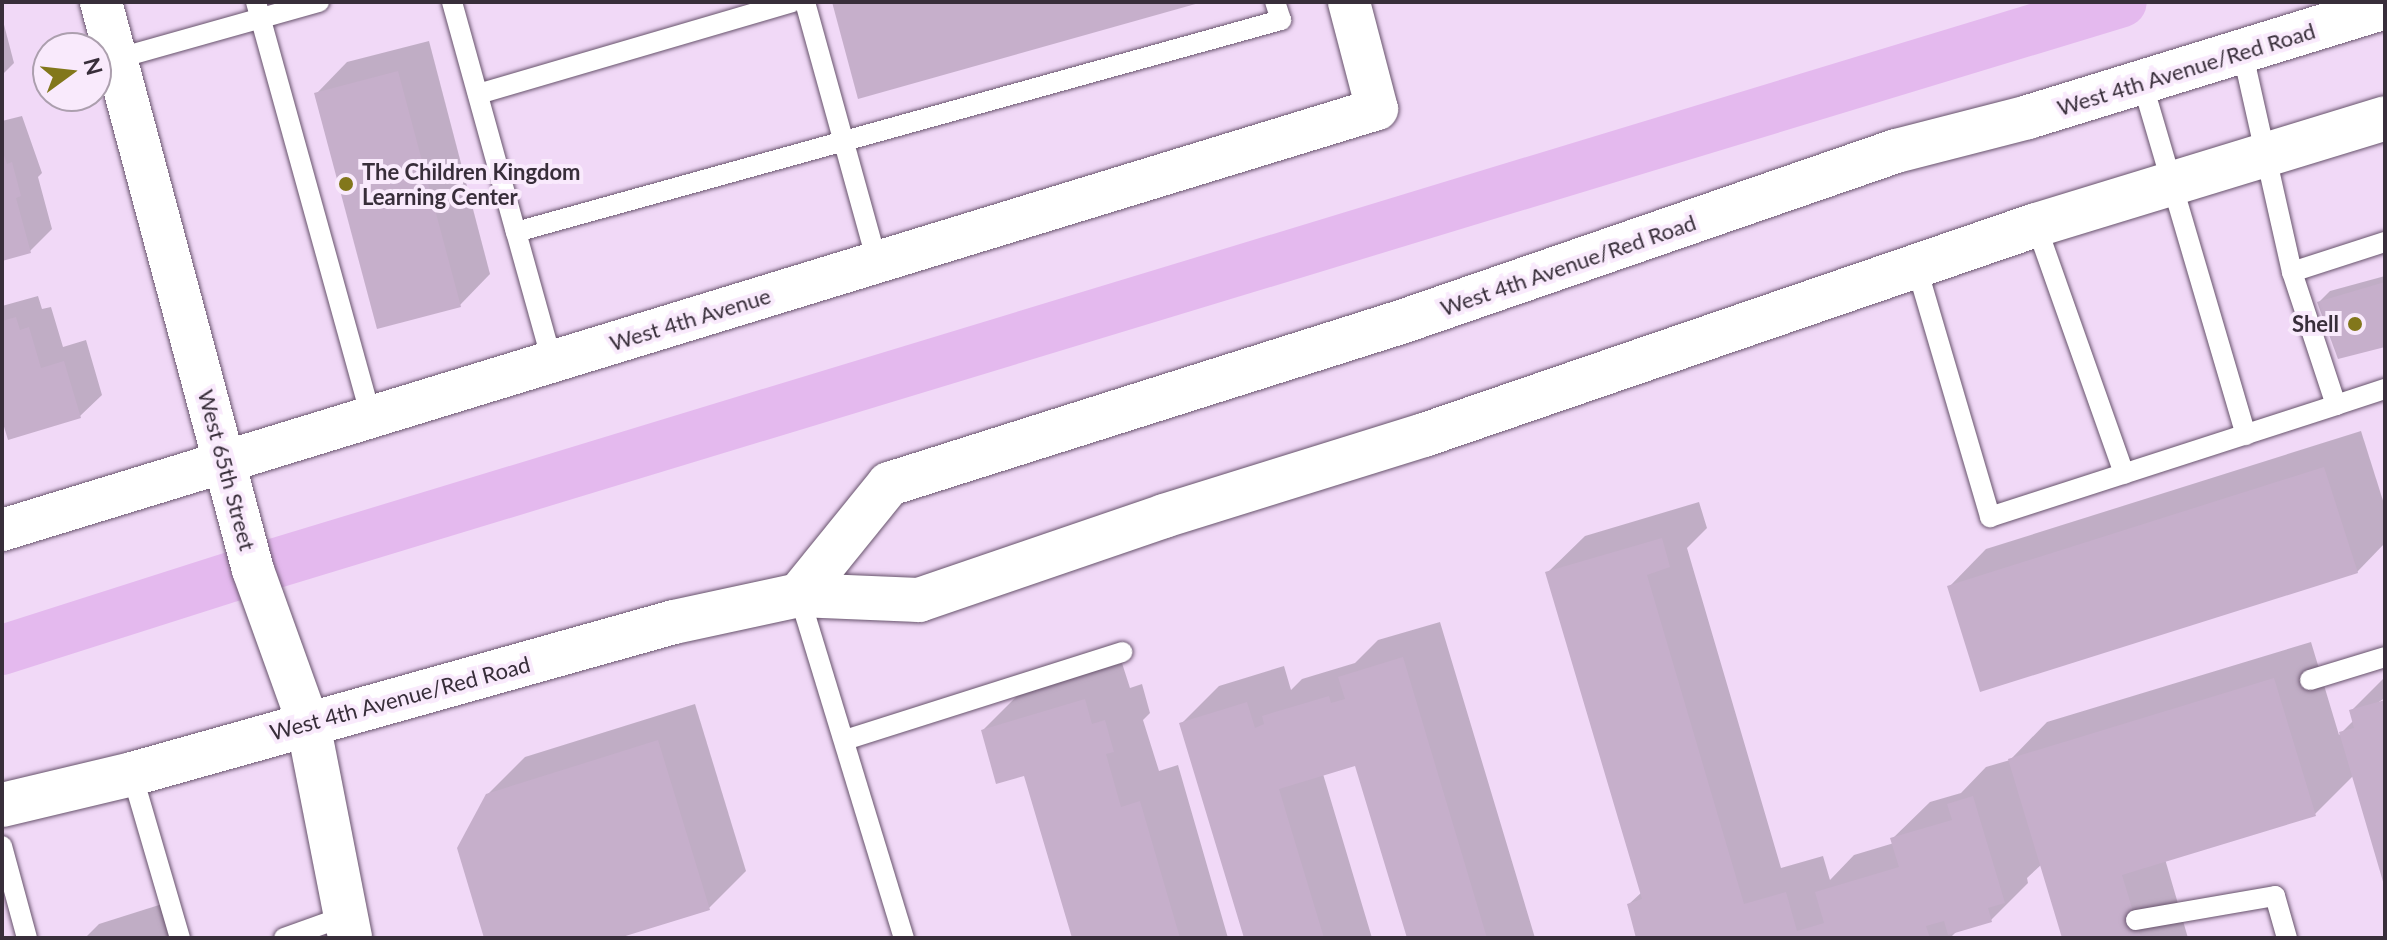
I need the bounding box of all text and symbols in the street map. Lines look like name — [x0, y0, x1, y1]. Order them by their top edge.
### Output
street label: West 4th Avenue/Red Road — [2054, 17, 2318, 121]
north arrow — [32, 32, 112, 112]
text: N — [78, 54, 109, 78]
place label: The Children Kingdom Learning Center — [362, 158, 580, 210]
marker: The Children Kingdom Learning Center — [337, 175, 355, 193]
street label: West 4th Avenue/Red Road — [1437, 209, 1699, 321]
street label: West 4th Avenue — [606, 282, 774, 356]
place label: Shell — [2292, 311, 2339, 337]
marker: Shell — [2346, 315, 2364, 333]
street label: West 65th Street — [193, 387, 261, 553]
street label: West 4th Avenue/Red Road — [267, 650, 533, 746]

